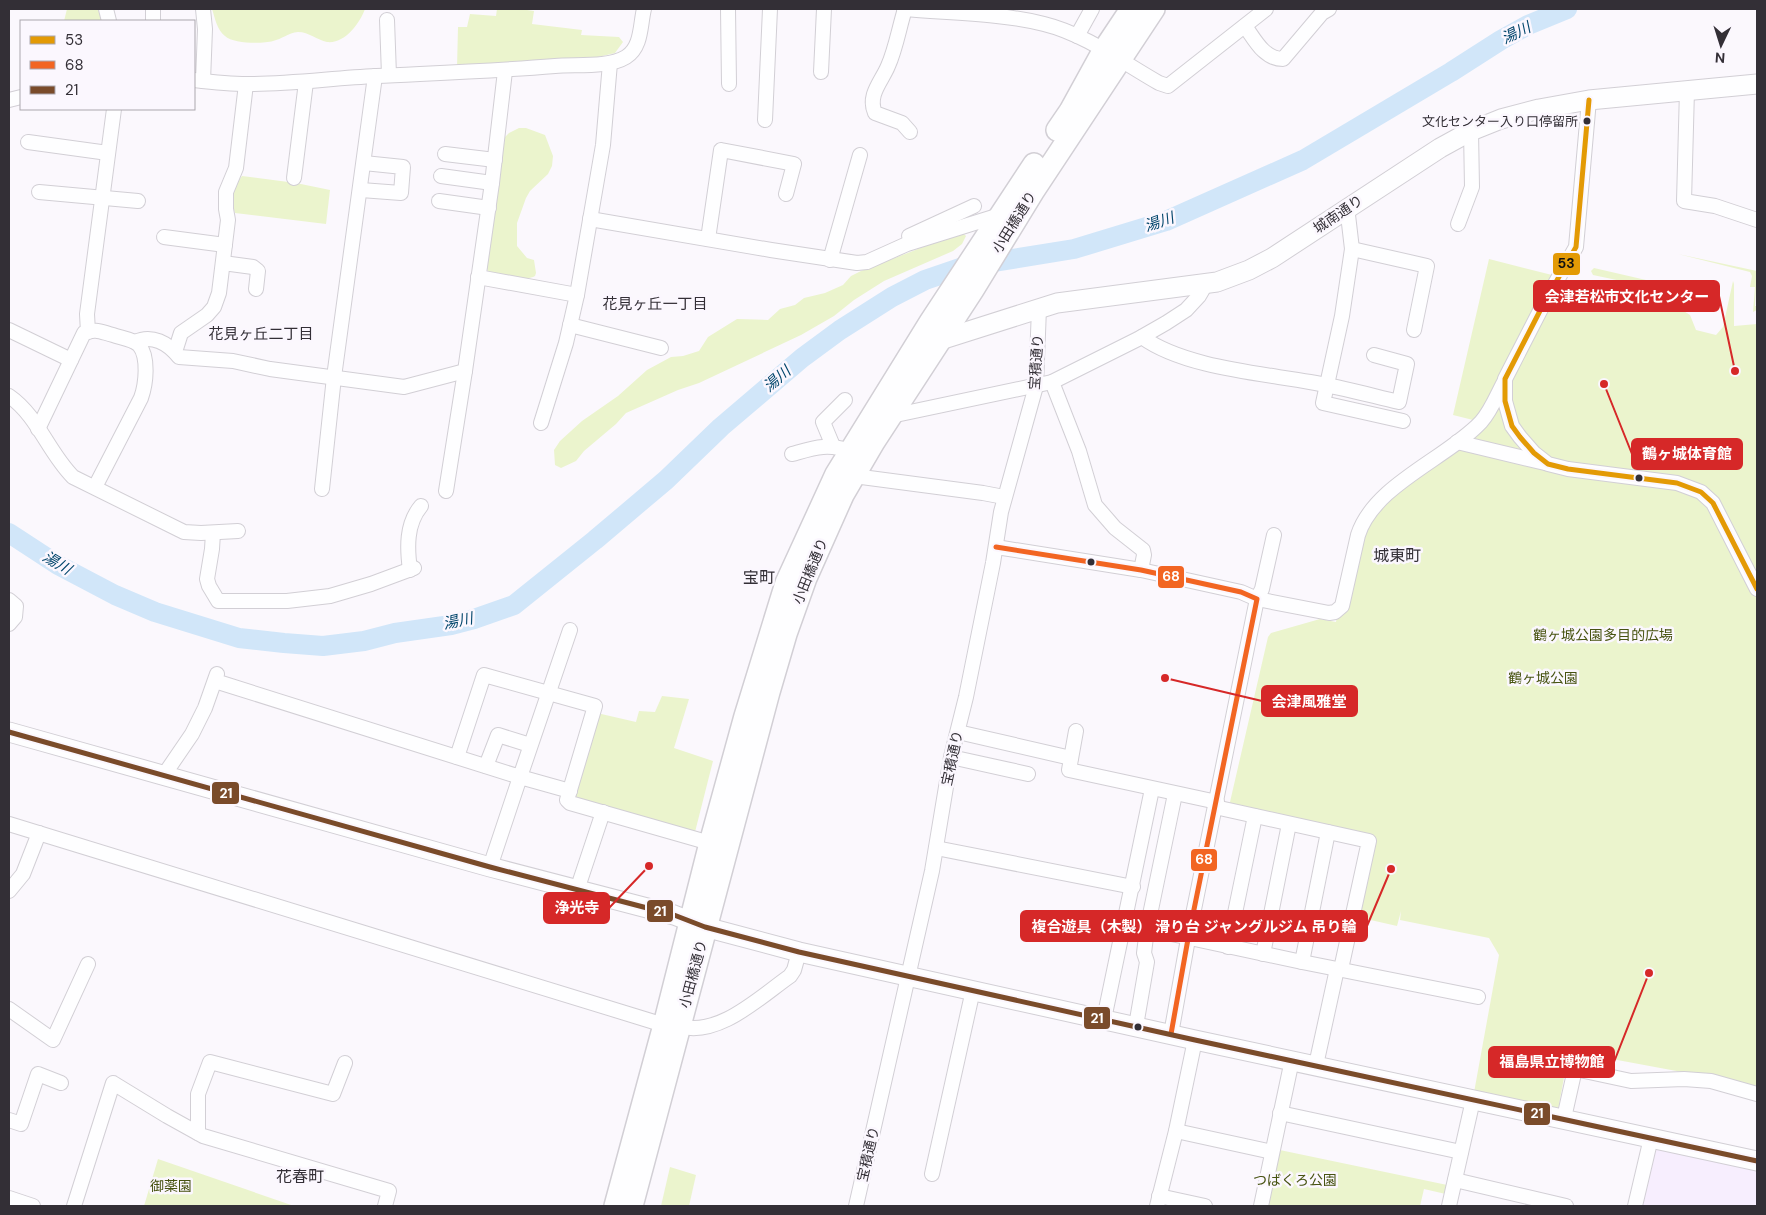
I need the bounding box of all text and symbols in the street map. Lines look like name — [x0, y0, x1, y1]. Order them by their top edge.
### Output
water label: 湯川 — [1498, 17, 1536, 49]
legend — [20, 20, 195, 110]
north arrow — [1696, 20, 1746, 70]
text: 53 — [65, 30, 83, 50]
text: N — [1714, 49, 1726, 67]
text: 68 — [65, 55, 84, 75]
text: 21 — [65, 80, 78, 100]
place label: 文化センター入り口停留所 — [1422, 113, 1578, 130]
marker: 文化センター入り口停留所 — [1582, 116, 1592, 126]
street label: 小田橋通り — [988, 188, 1040, 256]
street label: 城南通り — [1310, 191, 1366, 237]
water label: 湯川 — [1142, 207, 1178, 236]
line badge: 53 — [1552, 252, 1581, 276]
text: 53 — [1557, 254, 1575, 272]
callout: 会津若松市文化センター — [1534, 281, 1719, 311]
text: 会津若松市文化センター — [1544, 287, 1710, 307]
district label: 花見ヶ丘一丁目 — [602, 294, 708, 314]
district label: 花見ヶ丘二丁目 — [208, 324, 314, 344]
street label: 宝積通り — [1025, 333, 1047, 391]
water label: 湯川 — [759, 360, 796, 396]
callout: 鶴ヶ城体育館 — [1632, 439, 1742, 469]
text: 鶴ヶ城体育館 — [1642, 444, 1732, 464]
unlabelled marker — [1634, 473, 1644, 483]
street label: 小田橋通り — [789, 535, 831, 607]
district label: 城東町 — [1373, 545, 1421, 566]
water label: 湯川 — [39, 547, 77, 580]
unlabelled marker — [1086, 557, 1096, 567]
line badge: 68 — [1157, 565, 1185, 589]
district label: 宝町 — [743, 567, 775, 588]
text: 68 — [1162, 567, 1180, 585]
water label: 湯川 — [441, 608, 477, 634]
park label: 鶴ヶ城公園多目的広場 — [1533, 626, 1673, 644]
park label: 鶴ヶ城公園 — [1508, 669, 1578, 687]
callout: 会津風雅堂 — [1262, 686, 1357, 716]
text: 会津風雅堂 — [1271, 692, 1347, 712]
street label: 宝積通り — [937, 729, 967, 787]
line badge: 21 — [211, 781, 240, 805]
text: 21 — [219, 784, 233, 802]
line badge: 68 — [1190, 848, 1218, 872]
text: 68 — [1195, 850, 1213, 868]
callout: 浄光寺 — [544, 893, 609, 923]
text: 浄光寺 — [554, 898, 600, 918]
line badge: 21 — [646, 899, 674, 923]
text: 21 — [653, 902, 667, 920]
callout: 複合遊具（木製） 滑り台 ジャングルジム 吊り輪 — [1021, 911, 1367, 941]
text: 複合遊具（木製） 滑り台 ジャングルジム 吊り輪 — [1032, 917, 1356, 937]
street label: 小田橋通り — [675, 938, 711, 1010]
line badge: 21 — [1083, 1006, 1111, 1030]
text: 21 — [1090, 1009, 1104, 1027]
unlabelled marker — [1133, 1022, 1143, 1032]
callout: 福島県立博物館 — [1489, 1047, 1614, 1077]
text: 福島県立博物館 — [1498, 1052, 1605, 1072]
line badge: 21 — [1523, 1102, 1551, 1126]
text: 21 — [1530, 1104, 1544, 1122]
street label: 宝積通り — [853, 1125, 883, 1183]
district label: 花春町 — [276, 1166, 324, 1187]
park label: つばくろ公園 — [1253, 1171, 1337, 1189]
park label: 御薬園 — [150, 1177, 192, 1195]

